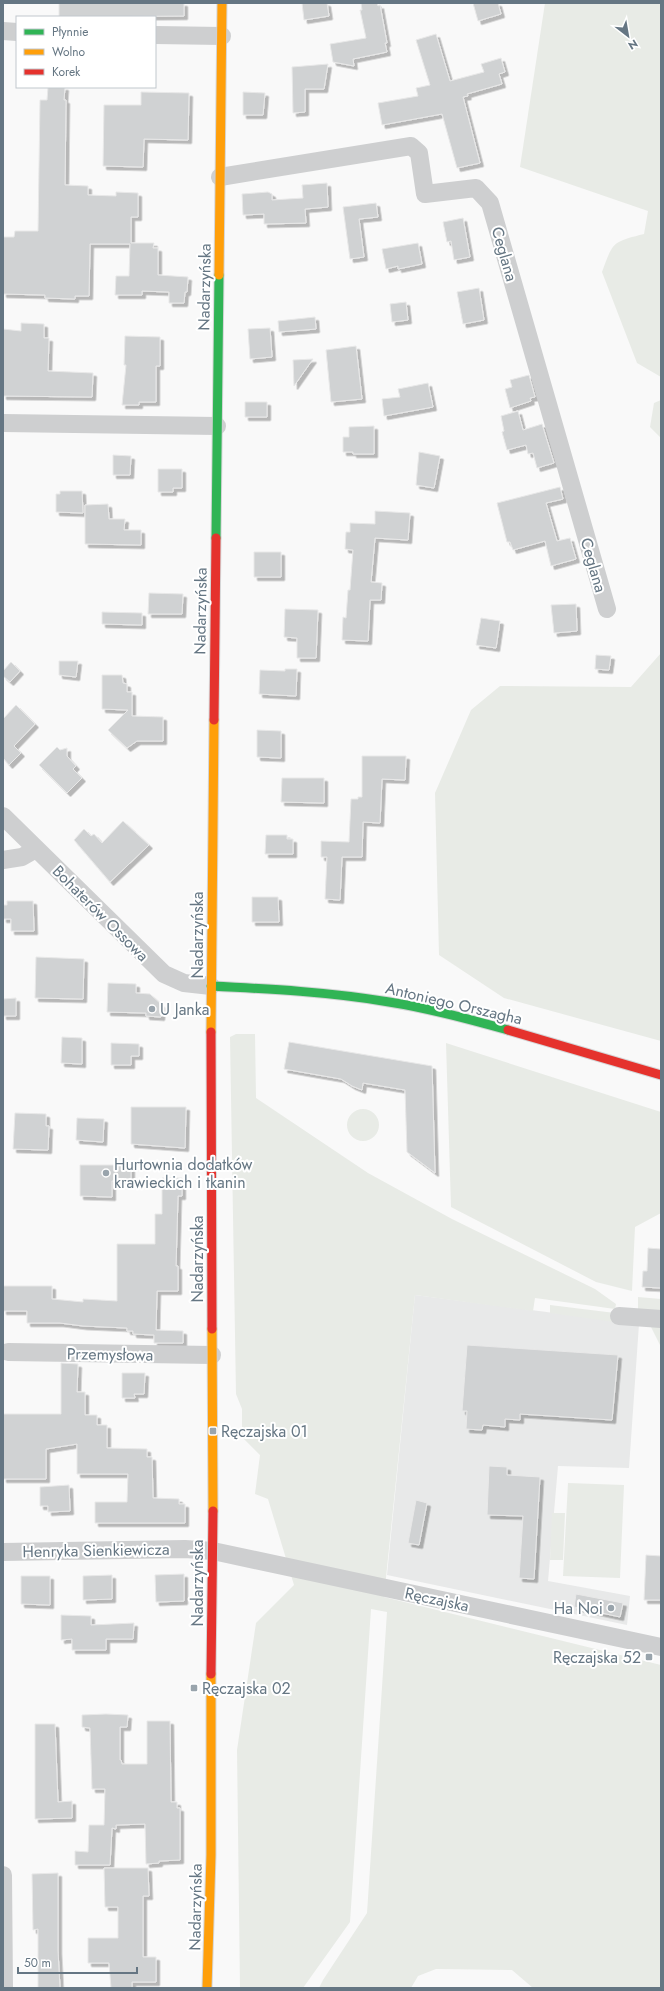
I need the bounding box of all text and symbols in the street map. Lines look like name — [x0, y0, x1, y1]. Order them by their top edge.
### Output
legend — [16, 16, 156, 88]
north arrow — [608, 16, 648, 56]
text: Płynnie — [52, 23, 89, 41]
text: N — [625, 35, 641, 54]
text: Wolno — [52, 43, 86, 61]
text: Korek — [52, 63, 81, 81]
street label: Ceglana — [486, 224, 523, 284]
street label: Nadarzyńska — [192, 243, 217, 331]
street label: Ceglana — [575, 535, 612, 595]
street label: Nadarzyńska — [188, 567, 213, 655]
street label: Bohaterów Ossowa — [47, 860, 154, 967]
street label: Nadarzyńska — [186, 891, 209, 979]
street label: Antoniego Orszagha — [383, 977, 525, 1030]
place label: U Janka — [160, 998, 210, 1021]
marker: U Janka — [147, 1004, 157, 1014]
place label: Hurtownia dodatków krawieckich i tkanin — [114, 1153, 252, 1194]
marker: Hurtownia dodatków krawieckich i tkanin — [101, 1168, 111, 1178]
street label: Nadarzyńska — [186, 1215, 209, 1303]
street label: Przemysłowa — [67, 1342, 153, 1367]
place label: Ręczajska 01 — [221, 1420, 308, 1443]
marker: Ręczajska 01 — [208, 1426, 218, 1436]
street label: Henryka Sienkiewicza — [22, 1538, 170, 1563]
street label: Nadarzyńska — [186, 1539, 209, 1627]
street label: Ręczajska — [403, 1581, 471, 1618]
place label: Ha Noi — [554, 1597, 603, 1620]
marker: Ha Noi — [606, 1603, 616, 1613]
place label: Ręczajska 52 — [553, 1646, 641, 1669]
marker: Ręczajska 52 — [644, 1652, 654, 1662]
place label: Ręczajska 02 — [202, 1677, 291, 1700]
marker: Ręczajska 02 — [189, 1683, 199, 1693]
street label: Nadarzyńska — [183, 1863, 208, 1951]
scale bar — [18, 1949, 137, 1975]
text: 50 m — [24, 1954, 51, 1972]

